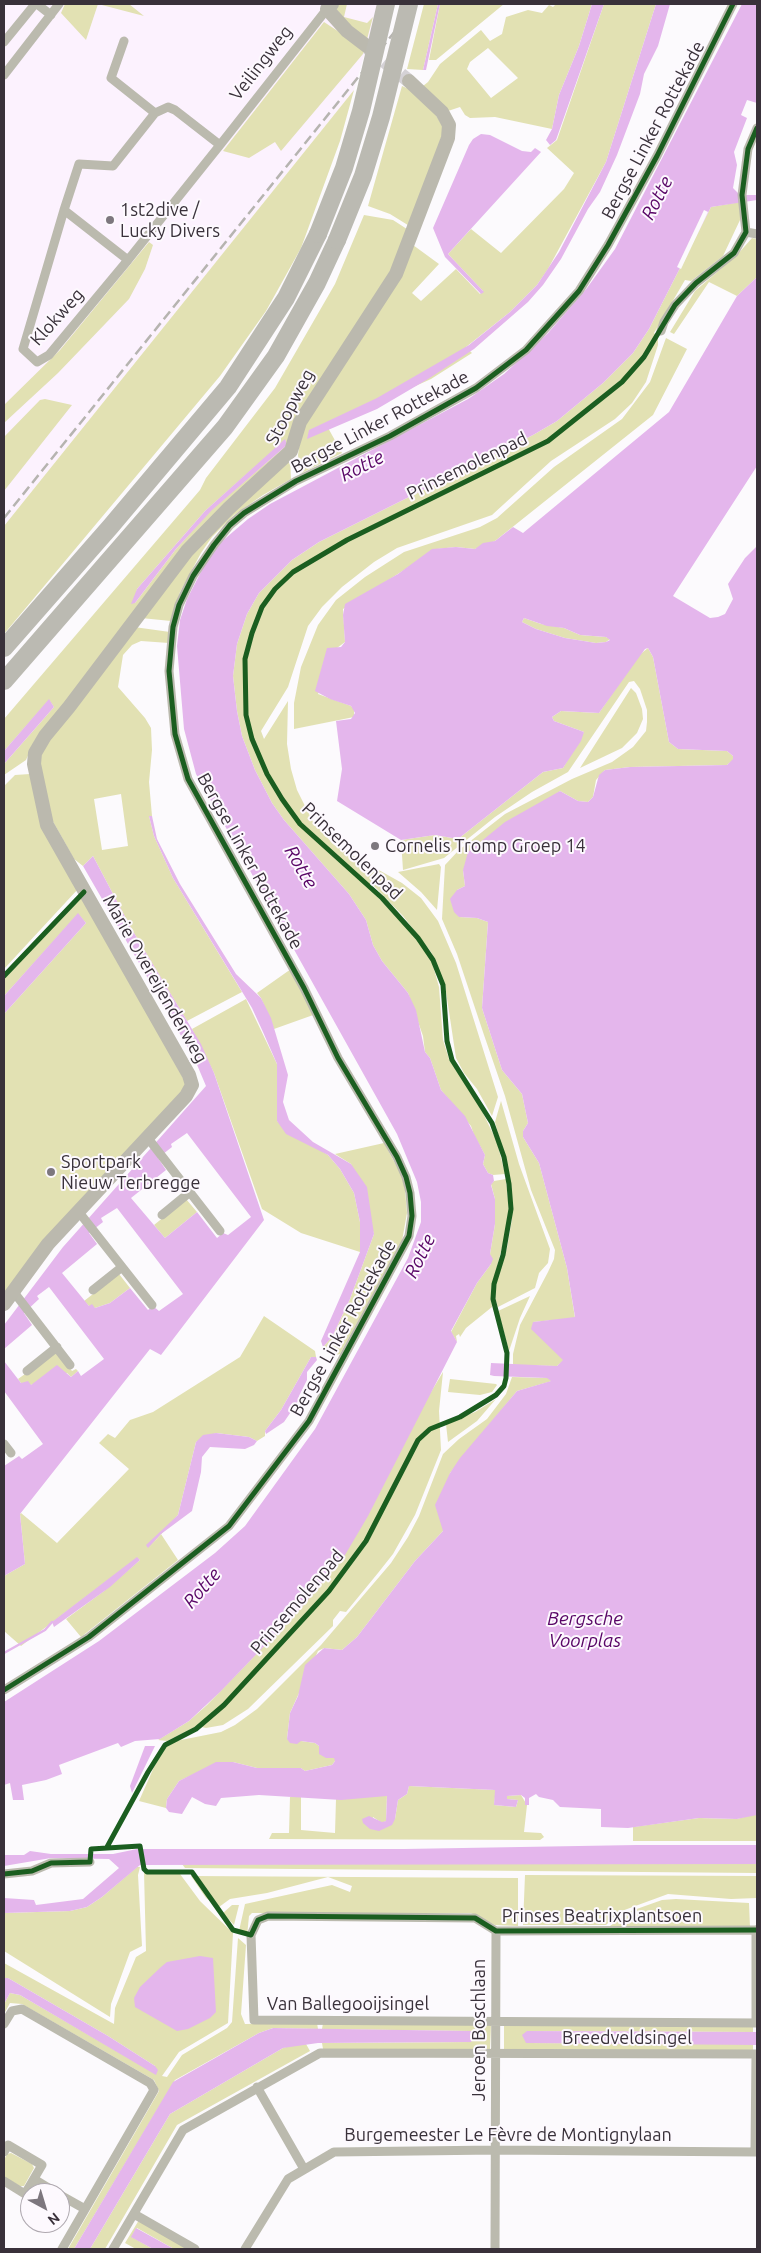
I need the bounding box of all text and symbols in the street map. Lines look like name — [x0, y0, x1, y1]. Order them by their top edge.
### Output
street label: Veilingweg — [225, 21, 297, 105]
street label: Bergse Linker Rottekade — [597, 37, 709, 223]
water label: Rotte — [636, 172, 678, 224]
place label: 1st2dive / Lucky Divers — [120, 199, 220, 242]
marker: 1st2dive / Lucky Divers — [104, 214, 116, 226]
street label: Klokweg — [26, 284, 88, 350]
street label: Stoopweg — [261, 366, 319, 448]
street label: Bergse Linker Rottekade — [287, 366, 473, 478]
street label: Prinsemolenpad — [403, 428, 531, 504]
water label: Rotte — [336, 445, 388, 487]
street label: Bergse Linker Rottekade — [192, 769, 308, 953]
street label: Prinsemolenpad — [297, 798, 407, 904]
place label: Cornelis Tromp Groep 14 — [385, 835, 586, 857]
marker: Cornelis Tromp Groep 14 — [369, 840, 381, 852]
water label: Rotte — [280, 841, 322, 893]
street label: Marie Overeijenderweg — [98, 891, 212, 1067]
place label: Sportpark Nieuw Terbregge — [61, 1151, 200, 1194]
marker: Sportpark Nieuw Terbregge — [45, 1166, 57, 1178]
water label: Rotte — [400, 1230, 440, 1282]
street label: Bergse Linker Rottekade — [285, 1236, 401, 1420]
street label: Prinsemolenpad — [246, 1545, 348, 1659]
water label: Rotte — [178, 1563, 226, 1613]
water label: Bergsche Voorplas — [547, 1608, 623, 1652]
street label: Prinses Beatrixplantsoen — [502, 1905, 702, 1927]
street label: Jeroen Boschlaan — [468, 1959, 490, 2101]
street label: Van Ballegooijsingel — [267, 1993, 429, 2015]
street label: Breedveldsingel — [562, 2027, 692, 2049]
street label: Burgemeester Le Fèvre de Montignylaan — [344, 2124, 672, 2146]
north arrow — [20, 2183, 70, 2233]
text: N — [45, 2209, 63, 2228]

